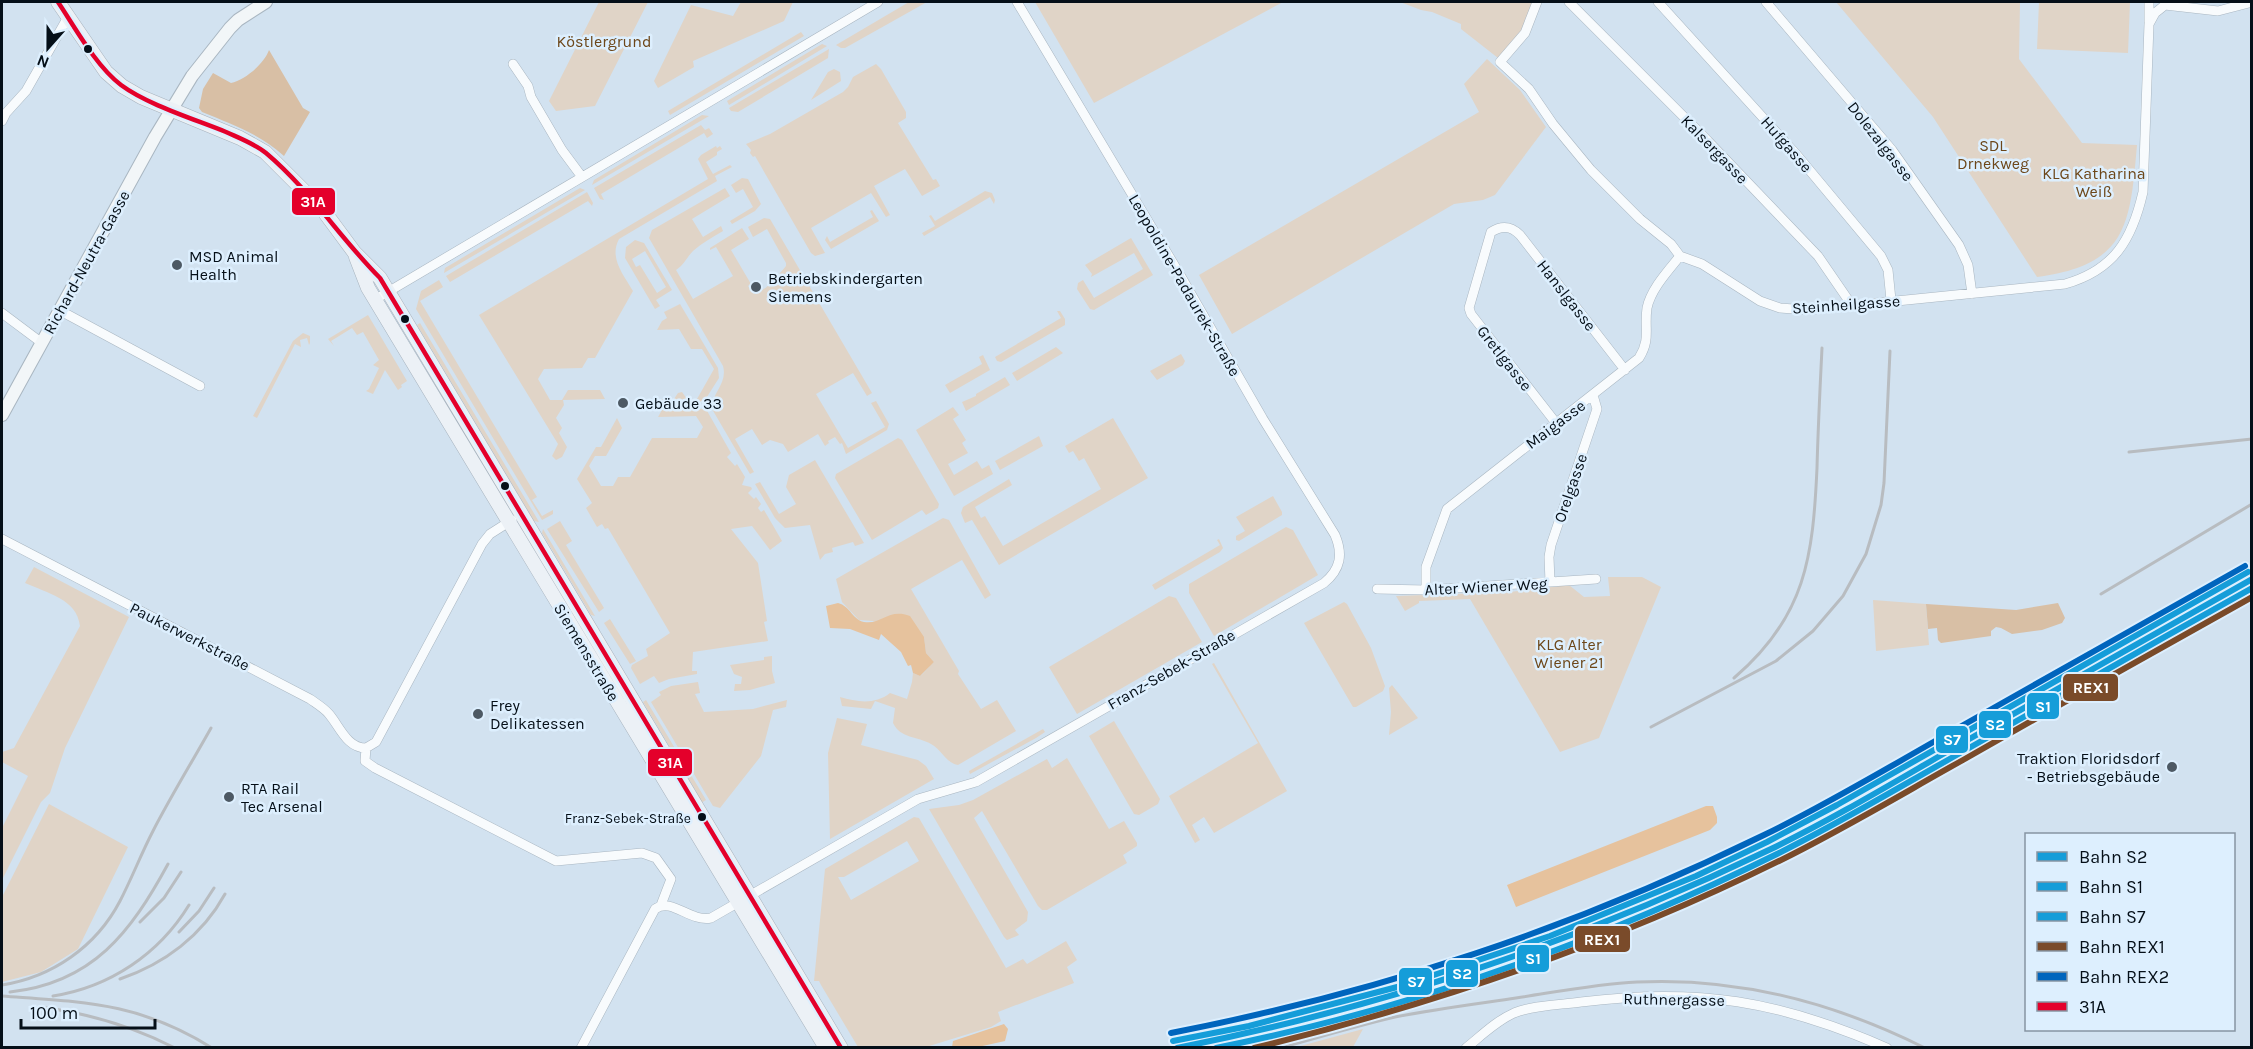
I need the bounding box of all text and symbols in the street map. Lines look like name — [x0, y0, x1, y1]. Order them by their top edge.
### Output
north arrow — [18, 18, 78, 78]
park label: Köstlergrund — [557, 32, 651, 51]
unlabelled marker — [82, 43, 94, 55]
text: N — [34, 51, 52, 72]
street label: Dolezalgasse — [1844, 98, 1918, 185]
street label: Kalsergasse — [1677, 111, 1752, 188]
street label: Hufgasse — [1757, 112, 1816, 176]
park label: SDL Drnekweg — [1957, 136, 2029, 173]
park label: KLG Katharina Weiß — [2042, 164, 2146, 201]
street label: Richard-Neutra-Gasse — [39, 187, 134, 337]
line badge: 31A — [291, 187, 336, 216]
street label: Leopoldine-Padaurek-Straße — [1125, 191, 1245, 380]
text: 31A — [300, 192, 326, 211]
place label: MSD Animal Health — [189, 247, 278, 284]
street label: Hanslgasse — [1533, 256, 1600, 335]
marker: MSD Animal Health — [170, 258, 184, 272]
place label: Betriebskindergarten Siemens — [768, 269, 923, 306]
marker: Betriebskindergarten Siemens — [749, 280, 763, 294]
street label: Steinheilgasse — [1791, 291, 1901, 318]
unlabelled marker — [399, 313, 411, 325]
street label: Gretlgasse — [1473, 322, 1536, 395]
place label: Gebäude 33 — [635, 394, 722, 413]
marker: Gebäude 33 — [616, 396, 630, 410]
street label: Maigasse — [1522, 396, 1589, 453]
street label: Orelgasse — [1550, 451, 1591, 525]
unlabelled marker — [499, 480, 511, 492]
street label: Alter Wiener Weg — [1424, 574, 1548, 599]
street label: Paukerwerkstraße — [127, 598, 253, 675]
street label: Siemensstraße — [550, 600, 623, 705]
street label: Franz-Sebek-Straße — [1104, 625, 1238, 714]
park label: KLG Alter Wiener 21 — [1534, 635, 1604, 672]
line badge: REX1 — [2062, 673, 2119, 702]
text: REX1 — [2073, 678, 2109, 697]
line badge: S1 — [2026, 692, 2060, 720]
place label: Frey Delikatessen — [490, 696, 585, 733]
text: S1 — [2035, 697, 2051, 716]
marker: Frey Delikatessen — [471, 707, 485, 721]
line badge: S2 — [1978, 710, 2012, 739]
text: S2 — [1985, 715, 2005, 734]
line badge: S7 — [1935, 725, 1969, 754]
text: S7 — [1943, 730, 1961, 749]
line badge: 31A — [647, 748, 693, 777]
place label: Traktion Floridsdorf - Betriebsgebäude — [2017, 749, 2161, 786]
text: 31A — [657, 753, 683, 772]
marker: Traktion Floridsdorf - Betriebsgebäude — [2165, 760, 2179, 774]
place label: RTA Rail Tec Arsenal — [241, 779, 323, 816]
marker: RTA Rail Tec Arsenal — [222, 790, 236, 804]
place label: Franz-Sebek-Straße — [565, 810, 691, 827]
marker: Franz-Sebek-Straße — [696, 811, 708, 823]
legend — [2025, 833, 2235, 1031]
text: Bahn S2 — [2079, 846, 2147, 868]
text: Bahn S1 — [2079, 876, 2143, 898]
text: Bahn S7 — [2079, 906, 2146, 928]
line badge: REX1 — [1574, 925, 1631, 953]
text: REX1 — [1584, 930, 1620, 949]
text: Bahn REX1 — [2079, 936, 2165, 958]
line badge: S1 — [1516, 944, 1550, 973]
text: S1 — [1525, 949, 1541, 968]
line badge: S2 — [1445, 959, 1479, 988]
text: S2 — [1452, 964, 1472, 983]
text: Bahn REX2 — [2079, 966, 2169, 988]
line badge: S7 — [1398, 967, 1433, 996]
text: S7 — [1407, 972, 1425, 991]
street label: Ruthnergasse — [1623, 989, 1725, 1010]
scale bar — [21, 992, 154, 1030]
text: 31A — [2079, 996, 2106, 1018]
text: 100 m — [30, 1002, 78, 1024]

